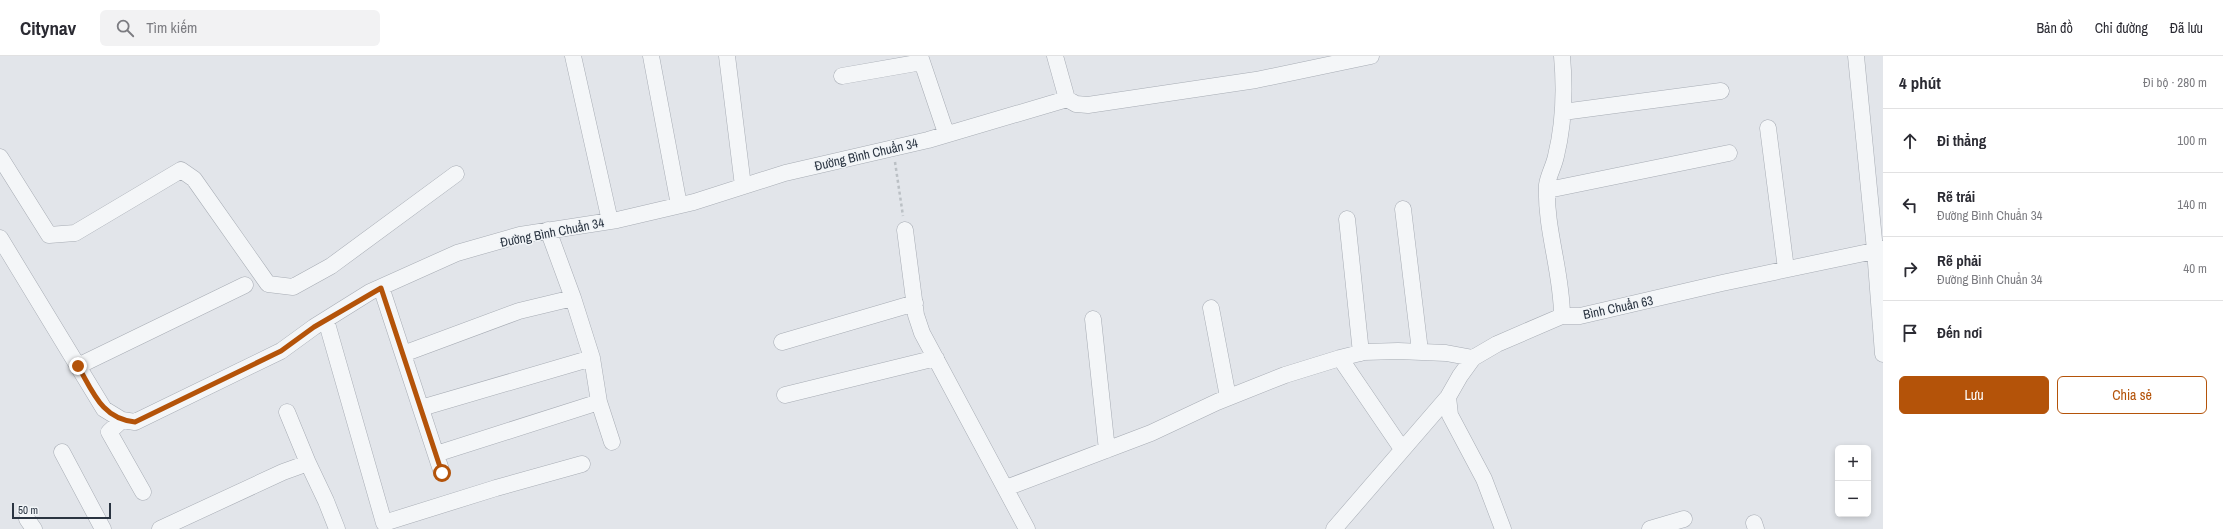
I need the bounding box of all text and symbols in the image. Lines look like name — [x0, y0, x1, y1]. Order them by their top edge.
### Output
search box — [100, 10, 380, 46]
text: Citynav — [20, 15, 76, 41]
icon: search — [114, 17, 136, 39]
text: Tìm kiếm — [146, 17, 197, 38]
text: Bản đồ — [2036, 19, 2073, 37]
text: Chỉ đường — [2095, 19, 2148, 37]
text: Đã lưu — [2170, 19, 2203, 37]
text: 4 phút — [1899, 71, 1941, 94]
text: Đi bộ · 280 m — [2143, 74, 2207, 91]
icon: ahead — [1899, 130, 1921, 152]
text: Đi thẳng — [1937, 130, 1986, 151]
text: 100 m — [2177, 132, 2207, 149]
street label: Đường Bình Chuẩn 34 — [813, 134, 919, 175]
text: Rẽ trái — [1937, 186, 1975, 207]
icon: left — [1899, 194, 1921, 216]
text: 140 m — [2177, 196, 2207, 213]
text: Đường Bình Chuẩn 34 — [1937, 207, 2043, 224]
street label: Đường Bình Chuẩn 34 — [499, 214, 606, 251]
text: Rẽ phải — [1937, 250, 1981, 271]
icon: right — [1899, 258, 1921, 280]
text: 40 m — [2183, 260, 2207, 277]
text: Đường Bình Chuẩn 34 — [1937, 271, 2043, 288]
street label: Bình Chuẩn 63 — [1582, 292, 1655, 323]
icon: arrive — [1899, 322, 1921, 344]
text: Đến nơi — [1937, 322, 1982, 343]
route end — [69, 357, 87, 375]
button: Lưu — [1899, 376, 2049, 414]
button: Chia sẻ — [2057, 376, 2207, 414]
map controls — [1835, 445, 1871, 517]
button: + — [1835, 445, 1871, 481]
route start — [433, 464, 451, 482]
button: − — [1835, 481, 1871, 517]
scale bar — [12, 501, 111, 520]
text: 50 m — [18, 503, 38, 517]

